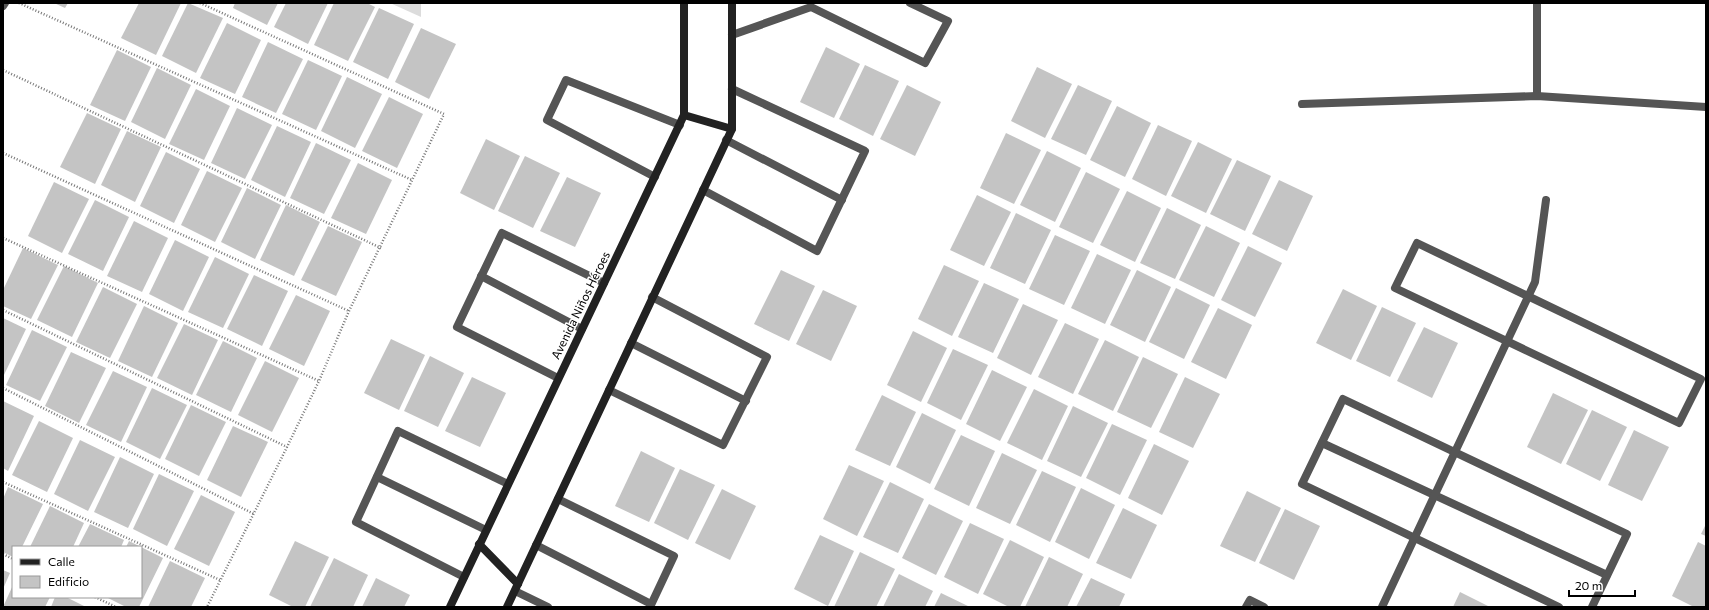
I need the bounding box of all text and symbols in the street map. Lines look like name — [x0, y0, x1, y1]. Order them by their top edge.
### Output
street label: Avenida Niños Héroes — [548, 249, 612, 361]
legend — [12, 546, 142, 598]
text: Calle — [48, 554, 75, 568]
scale bar — [1569, 572, 1635, 598]
text: Edificio — [48, 574, 89, 588]
text: 20 m — [1575, 578, 1602, 592]

